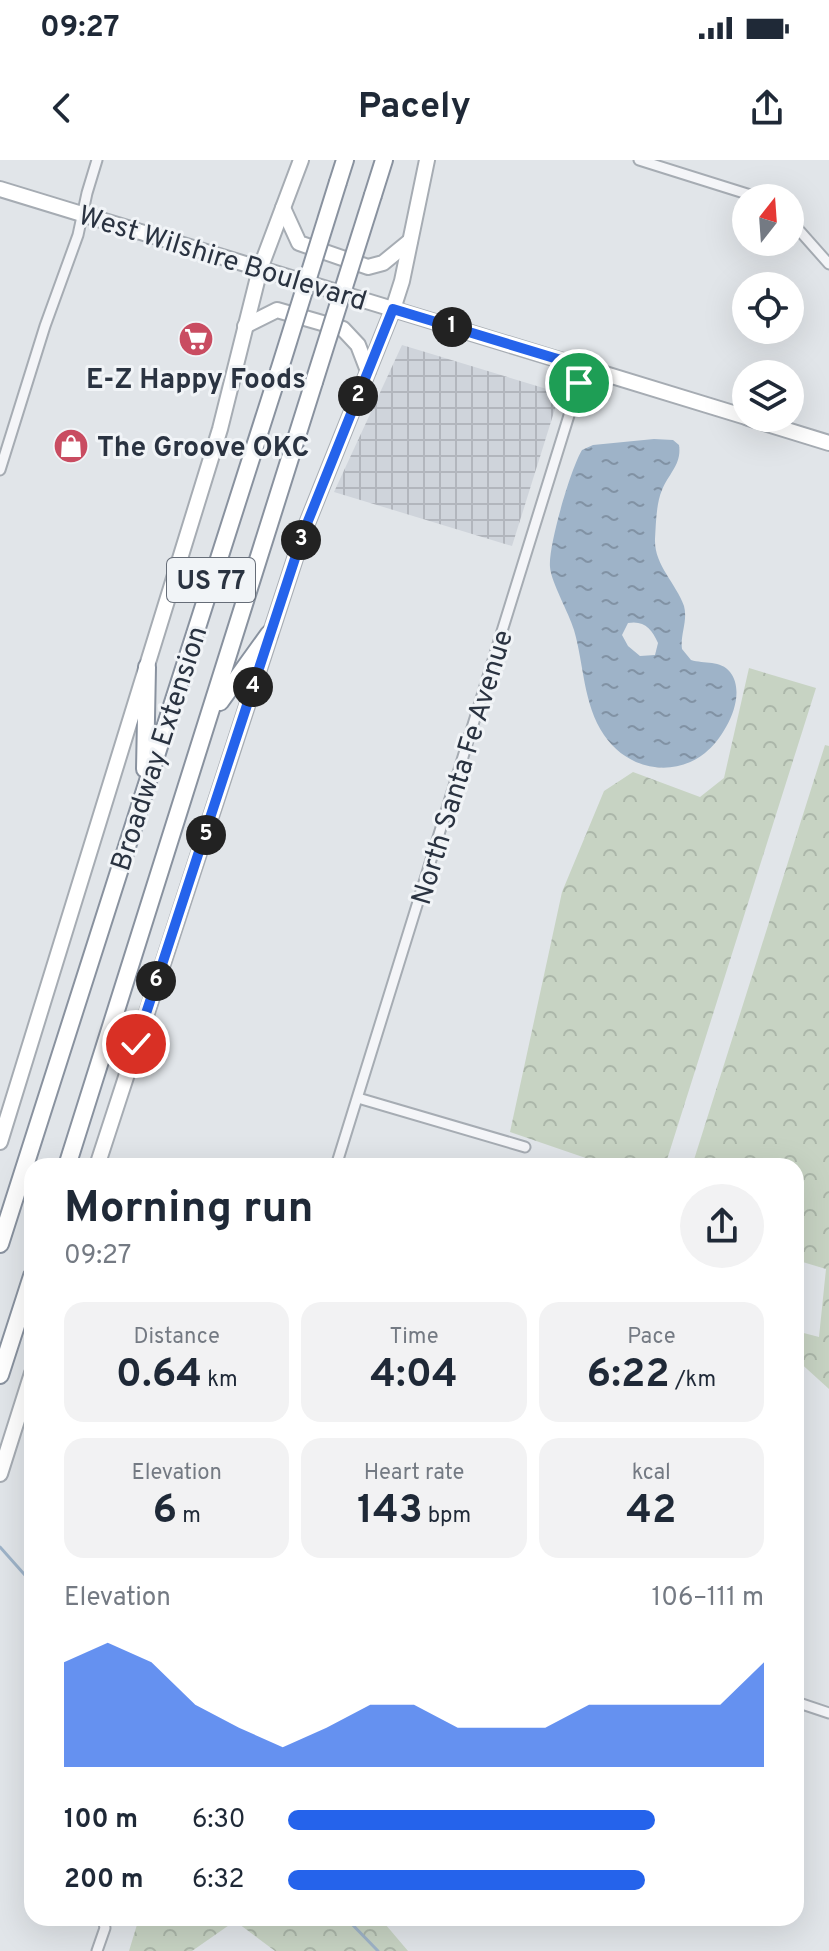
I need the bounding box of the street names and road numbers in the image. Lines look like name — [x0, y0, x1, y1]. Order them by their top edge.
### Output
street label: West Wilshire Boulevard — [74, 199, 371, 321]
road number: US 77 — [167, 558, 255, 602]
street label: Broadway Extension — [104, 622, 217, 876]
street label: North Santa Fe Avenue — [405, 626, 523, 910]

